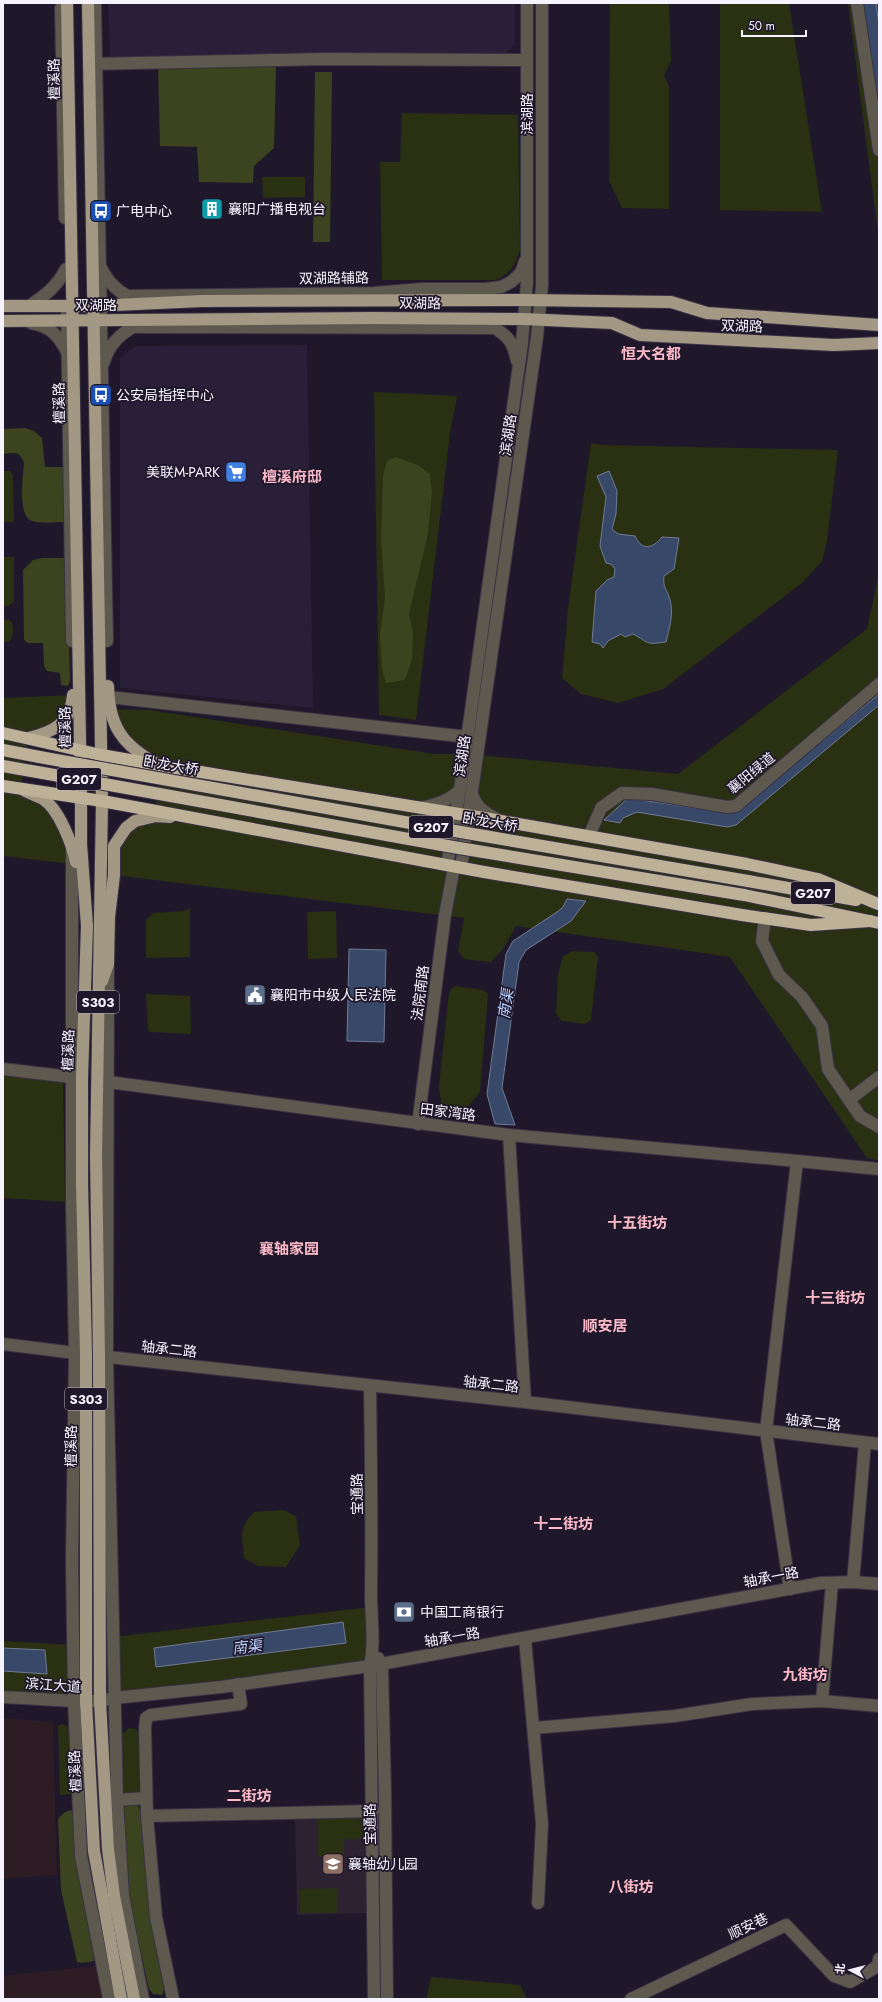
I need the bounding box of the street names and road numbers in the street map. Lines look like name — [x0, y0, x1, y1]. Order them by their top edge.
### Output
street label: 檀溪路 — [44, 58, 64, 100]
street label: 滨湖路 — [517, 93, 537, 135]
street label: 双湖路辅路 — [299, 267, 369, 289]
street label: 双湖路 — [399, 293, 441, 313]
street label: 双湖路 — [75, 295, 117, 315]
street label: 双湖路 — [721, 315, 763, 337]
street label: 檀溪路 — [49, 382, 69, 424]
street label: 滨湖路 — [495, 413, 521, 457]
street label: 檀溪路 — [55, 706, 75, 748]
street label: 滨湖路 — [449, 734, 475, 778]
street label: 襄阳绿道 — [723, 748, 779, 798]
street label: 卧龙大桥 — [142, 750, 200, 780]
road number: G207 — [57, 768, 101, 790]
street label: 卧龙大桥 — [461, 807, 519, 837]
road number: G207 — [409, 816, 453, 838]
road number: G207 — [791, 882, 835, 904]
street label: 法院南路 — [407, 964, 433, 1022]
road number: S303 — [77, 991, 119, 1013]
street label: 檀溪路 — [57, 1029, 79, 1071]
street label: 田家湾路 — [419, 1099, 477, 1125]
street label: 轴承二路 — [140, 1336, 198, 1362]
street label: 轴承二路 — [462, 1371, 520, 1397]
road number: S303 — [65, 1388, 107, 1410]
street label: 轴承二路 — [784, 1409, 842, 1435]
street label: 檀溪路 — [61, 1425, 81, 1467]
street label: 宝通路 — [347, 1473, 367, 1515]
street label: 轴承一路 — [742, 1562, 800, 1592]
street label: 轴承一路 — [423, 1622, 481, 1652]
street label: 滨江大道 — [24, 1673, 82, 1697]
street label: 檀溪路 — [64, 1750, 86, 1792]
street label: 宝通路 — [360, 1803, 380, 1845]
street label: 顺安巷 — [725, 1908, 771, 1944]

